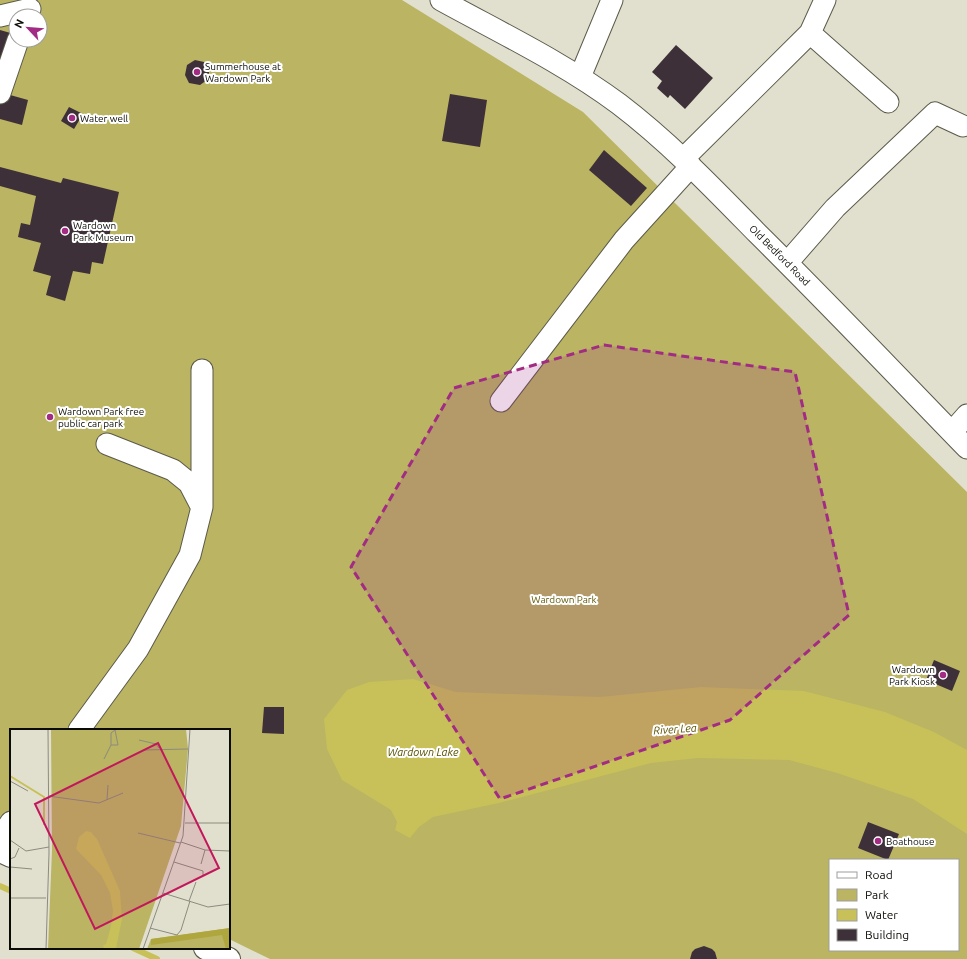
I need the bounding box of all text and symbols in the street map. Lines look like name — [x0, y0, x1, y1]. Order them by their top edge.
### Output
north arrow — [8, 8, 48, 48]
text: N — [12, 17, 26, 30]
place label: Summerhouse at Wardown Park — [205, 61, 281, 84]
marker: Summerhouse at Wardown Park — [192, 67, 202, 77]
marker: Water well — [67, 113, 77, 123]
place label: Water well — [80, 113, 129, 124]
place label: Wardown Park Museum — [73, 220, 134, 243]
street label: Old Bedford Road — [747, 223, 812, 288]
marker: Wardown Park Museum — [60, 226, 70, 236]
place label: Wardown Park free public car park — [58, 406, 144, 429]
marker: Wardown Park free public car park — [45, 412, 55, 422]
park label: Wardown Park — [531, 594, 597, 605]
place label: Wardown Park Kiosk — [889, 664, 935, 687]
marker: Wardown Park Kiosk — [938, 670, 948, 680]
water label: River Lea — [653, 721, 697, 737]
inset map — [10, 729, 230, 949]
water label: Wardown Lake — [388, 746, 459, 758]
marker: Boathouse — [873, 836, 883, 846]
place label: Boathouse — [886, 836, 934, 847]
legend — [829, 859, 959, 951]
text: Road — [865, 868, 893, 881]
text: Park — [865, 888, 889, 901]
text: Water — [865, 908, 898, 921]
text: Building — [865, 928, 909, 941]

